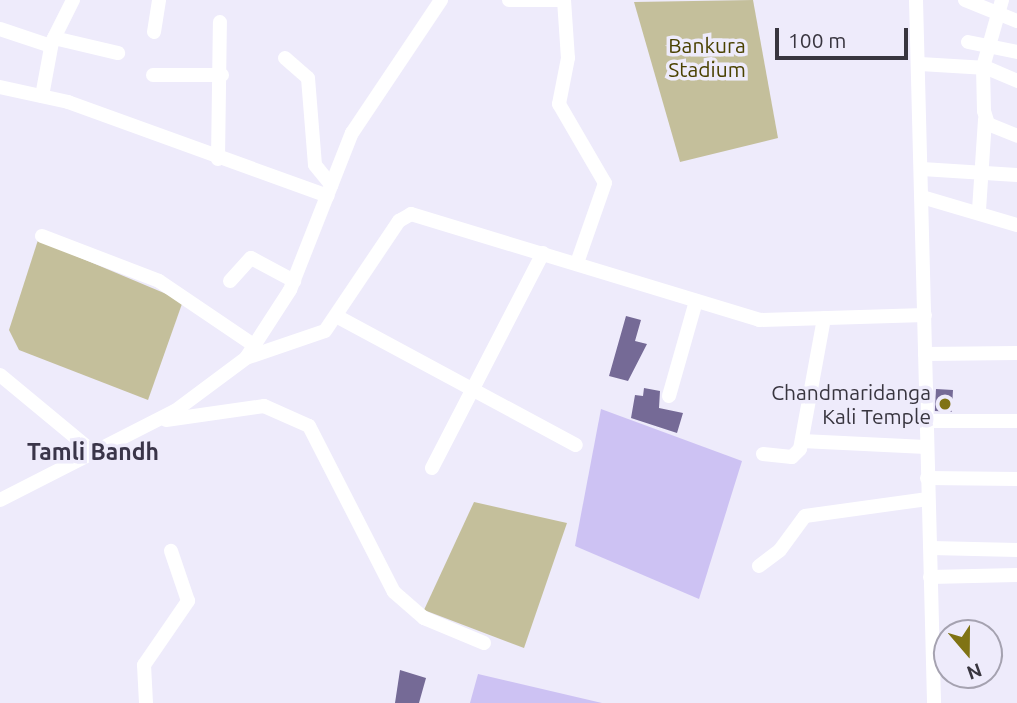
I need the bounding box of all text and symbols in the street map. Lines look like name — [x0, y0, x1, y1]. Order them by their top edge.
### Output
scale bar — [779, 14, 912, 58]
text: 100 m — [788, 28, 846, 52]
park label: Bankura Stadium — [668, 32, 746, 82]
place label: Chandmaridanga Kali Temple — [771, 379, 931, 429]
marker: Chandmaridanga Kali Temple — [937, 396, 953, 412]
district label: Tamli Bandh — [27, 438, 159, 466]
north arrow — [933, 619, 1003, 689]
text: N — [964, 659, 985, 685]

